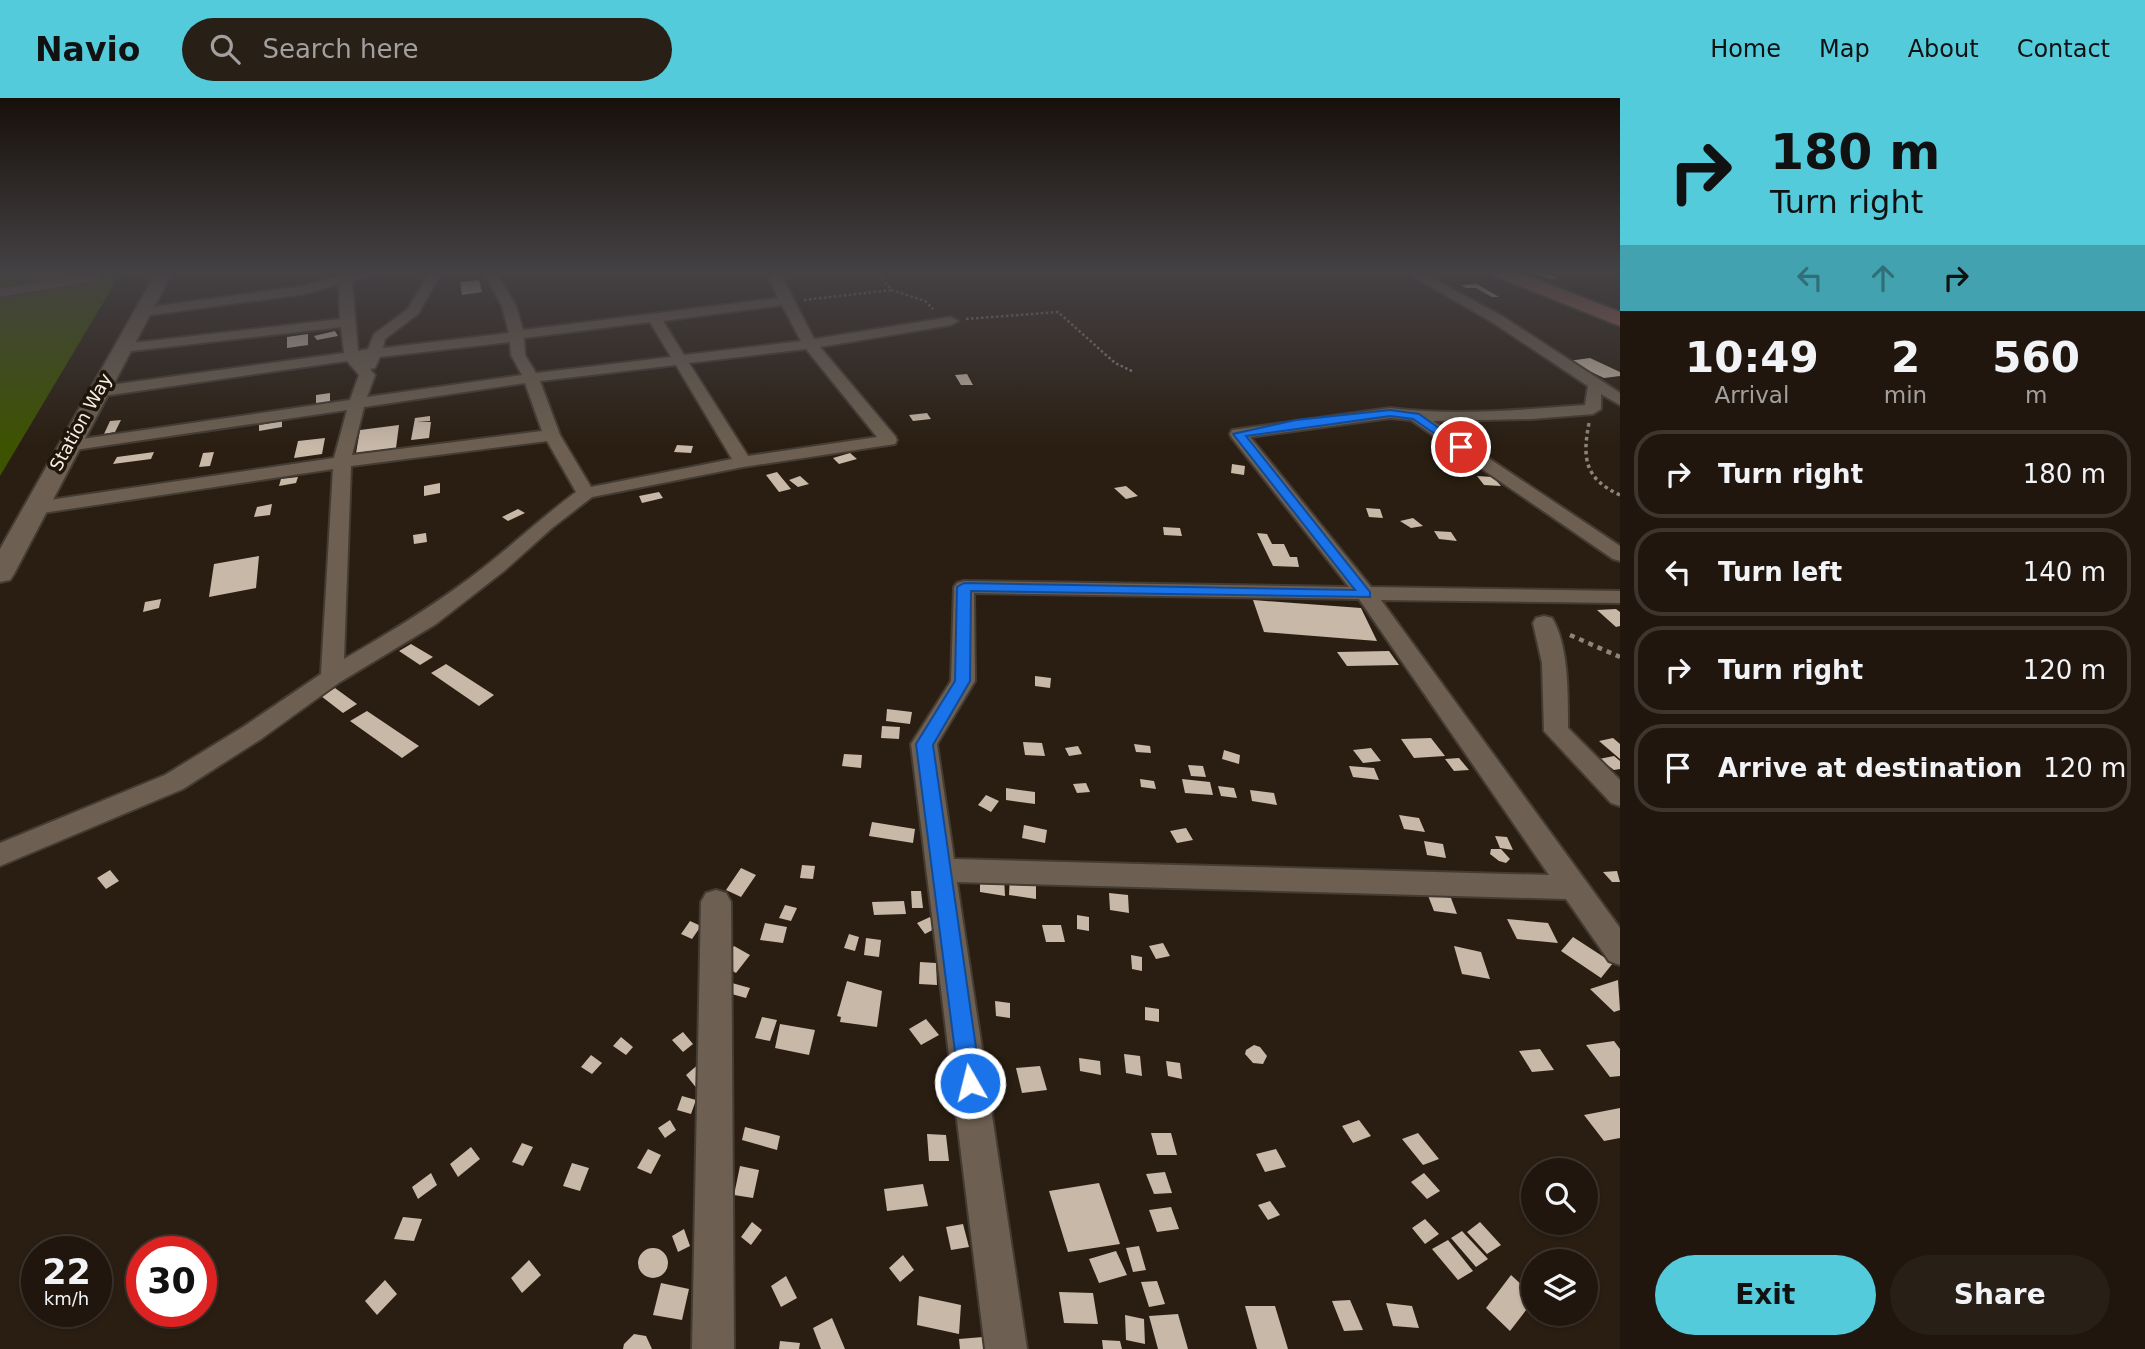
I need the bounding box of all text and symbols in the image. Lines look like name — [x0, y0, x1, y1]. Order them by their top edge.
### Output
search box — [182, 18, 672, 81]
text: Navio — [35, 30, 140, 69]
icon: search — [206, 30, 244, 68]
text: Search here — [262, 34, 419, 64]
text: Home — [1710, 35, 1781, 63]
text: Map — [1819, 35, 1870, 63]
text: About — [1908, 35, 1979, 63]
text: Contact — [2017, 35, 2110, 63]
text: 180 m — [1770, 124, 1940, 181]
icon: right — [1655, 126, 1746, 217]
text: Turn right — [1770, 183, 1923, 221]
icon: left — [1791, 259, 1829, 297]
icon: ahead — [1864, 259, 1902, 297]
icon: right — [1937, 259, 1975, 297]
text: 10:49 — [1685, 333, 1819, 382]
text: 2 — [1891, 333, 1920, 382]
text: 560 — [1992, 333, 2080, 382]
street label: Station Way — [45, 369, 116, 474]
text: Arrival — [1715, 382, 1789, 408]
text: min — [1884, 382, 1927, 408]
text: m — [2025, 382, 2047, 408]
pin — [1431, 417, 1491, 477]
icon: arrive — [1442, 428, 1480, 466]
icon: right — [1659, 455, 1697, 493]
text: Turn right — [1718, 459, 1863, 489]
text: 180 m — [2023, 459, 2106, 489]
icon: left — [1659, 553, 1697, 591]
text: Turn left — [1718, 557, 1842, 587]
text: 140 m — [2023, 557, 2106, 587]
icon: right — [1659, 651, 1697, 689]
text: Turn right — [1718, 655, 1863, 685]
text: 120 m — [2023, 655, 2106, 685]
icon: arrive — [1659, 749, 1697, 787]
text: Arrive at destination — [1718, 753, 2022, 783]
text: 120 m — [2043, 753, 2126, 783]
position arrow — [933, 1046, 1007, 1120]
map controls — [1521, 1158, 1598, 1326]
button: search — [1521, 1158, 1598, 1235]
speed limit sign: 30 — [126, 1236, 217, 1327]
button: layers — [1521, 1249, 1598, 1326]
text: 22 — [42, 1252, 91, 1292]
button: Exit — [1655, 1255, 1876, 1335]
button: Share — [1890, 1255, 2110, 1335]
text: km/h — [44, 1288, 89, 1309]

